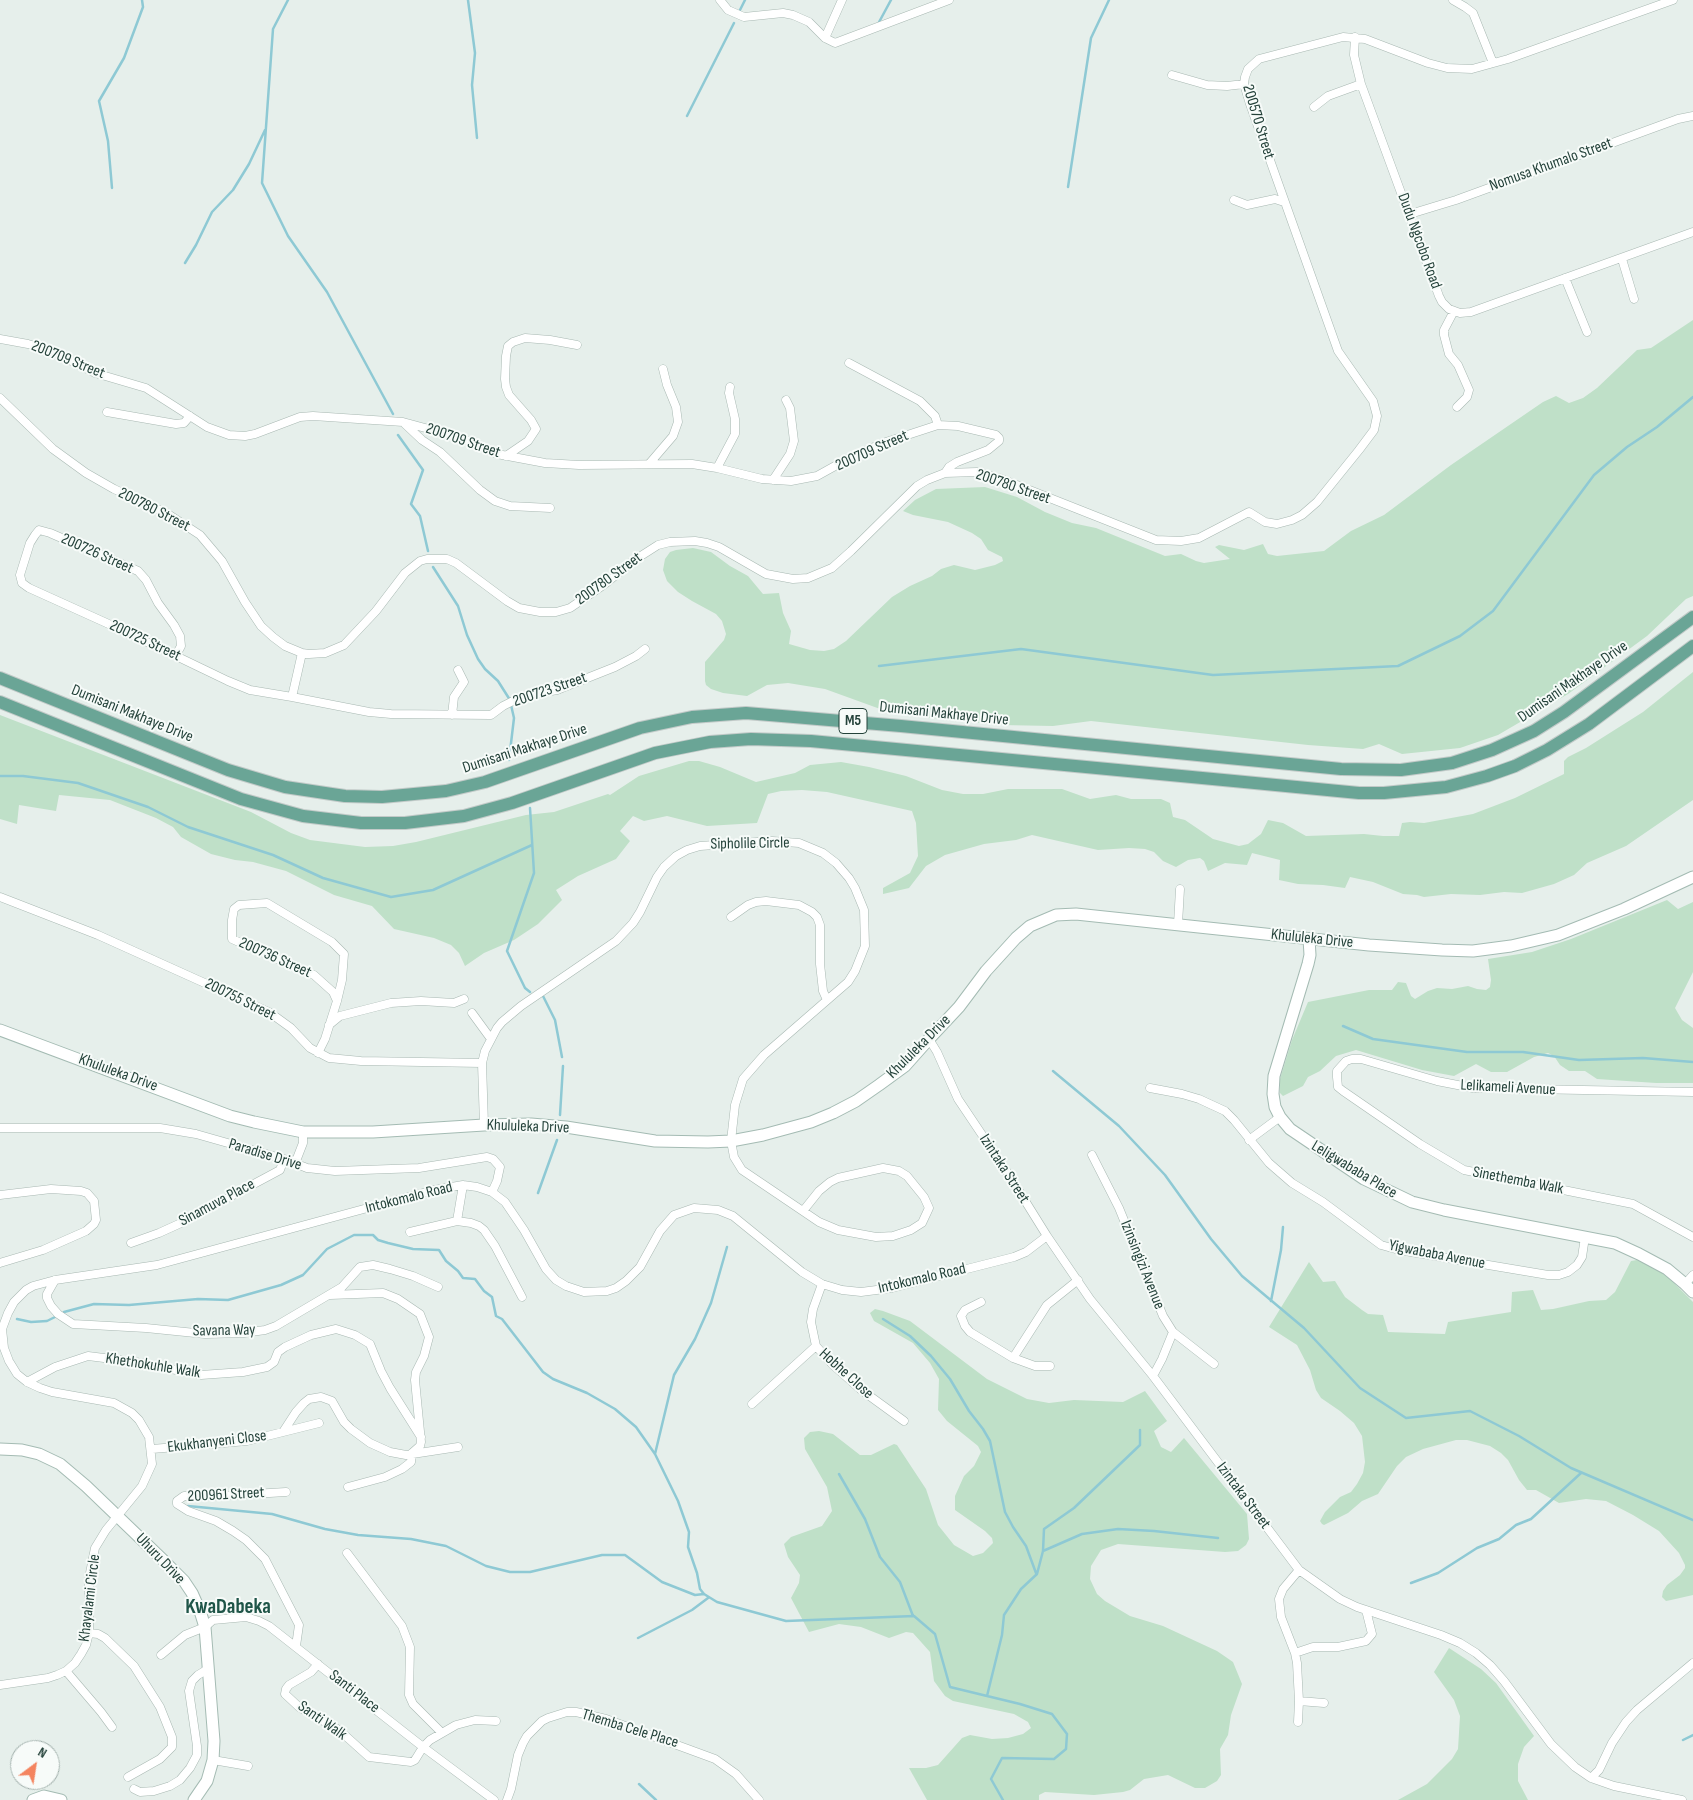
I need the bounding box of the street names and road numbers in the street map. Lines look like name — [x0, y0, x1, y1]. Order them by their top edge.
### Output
street label: 200570 Street — [1238, 82, 1278, 162]
street label: Nomusa Khumalo Street — [1487, 134, 1615, 196]
street label: Dudu Ngcobo Road — [1393, 191, 1445, 291]
street label: 200709 Street — [28, 337, 108, 383]
street label: 200709 Street — [423, 419, 503, 463]
street label: 200709 Street — [833, 426, 911, 476]
street label: 200780 Street — [973, 465, 1053, 509]
street label: 200780 Street — [115, 484, 193, 536]
street label: 200726 Street — [58, 530, 136, 578]
street label: 200780 Street — [572, 548, 646, 610]
street label: 200725 Street — [106, 616, 184, 666]
street label: Dumisani Makhaye Drive — [1514, 637, 1632, 727]
street label: 200723 Street — [511, 668, 589, 712]
street label: Dumisani Makhaye Drive — [68, 681, 196, 747]
street label: Dumisani Makhaye Drive — [879, 698, 1009, 730]
road number: M5 — [839, 708, 867, 734]
street label: Dumisani Makhaye Drive — [460, 720, 590, 778]
street label: Sipholile Circle — [710, 834, 790, 854]
street label: Khululeka Drive — [1270, 925, 1354, 953]
street label: 200736 Street — [236, 934, 314, 982]
street label: 200755 Street — [201, 975, 279, 1025]
street label: Khululeka Drive — [883, 1011, 955, 1083]
street label: Khululeka Drive — [76, 1050, 160, 1096]
street label: Lelikameli Avenue — [1460, 1076, 1556, 1100]
street label: Khululeka Drive — [486, 1116, 570, 1138]
street label: Izintaka Street — [975, 1131, 1033, 1207]
street label: Paradise Drive — [226, 1135, 304, 1175]
street label: Leligwababa Place — [1308, 1137, 1400, 1203]
street label: Sinethemba Walk — [1471, 1163, 1565, 1199]
street label: Sinamuva Place — [176, 1175, 258, 1231]
street label: Intokomalo Road — [363, 1178, 455, 1218]
street label: Izinsingizi Avenue — [1115, 1218, 1169, 1312]
street label: Yigwababa Avenue — [1387, 1236, 1487, 1274]
street label: Intokomalo Road — [876, 1260, 968, 1298]
street label: Savana Way — [192, 1321, 256, 1341]
street label: Hobhe Close — [815, 1345, 877, 1403]
street label: Khethokuhle Walk — [104, 1349, 202, 1383]
street label: Ekukhanyeni Close — [166, 1426, 268, 1458]
street label: Izintaka Street — [1212, 1459, 1274, 1533]
street label: 200961 Street — [187, 1483, 265, 1507]
street label: Uhuru Drive — [131, 1530, 189, 1588]
street label: Khayalami Circle — [75, 1553, 105, 1643]
street label: Santi Place — [325, 1666, 383, 1718]
street label: Santi Walk — [294, 1697, 350, 1745]
street label: Themba Cele Place — [579, 1705, 681, 1753]

